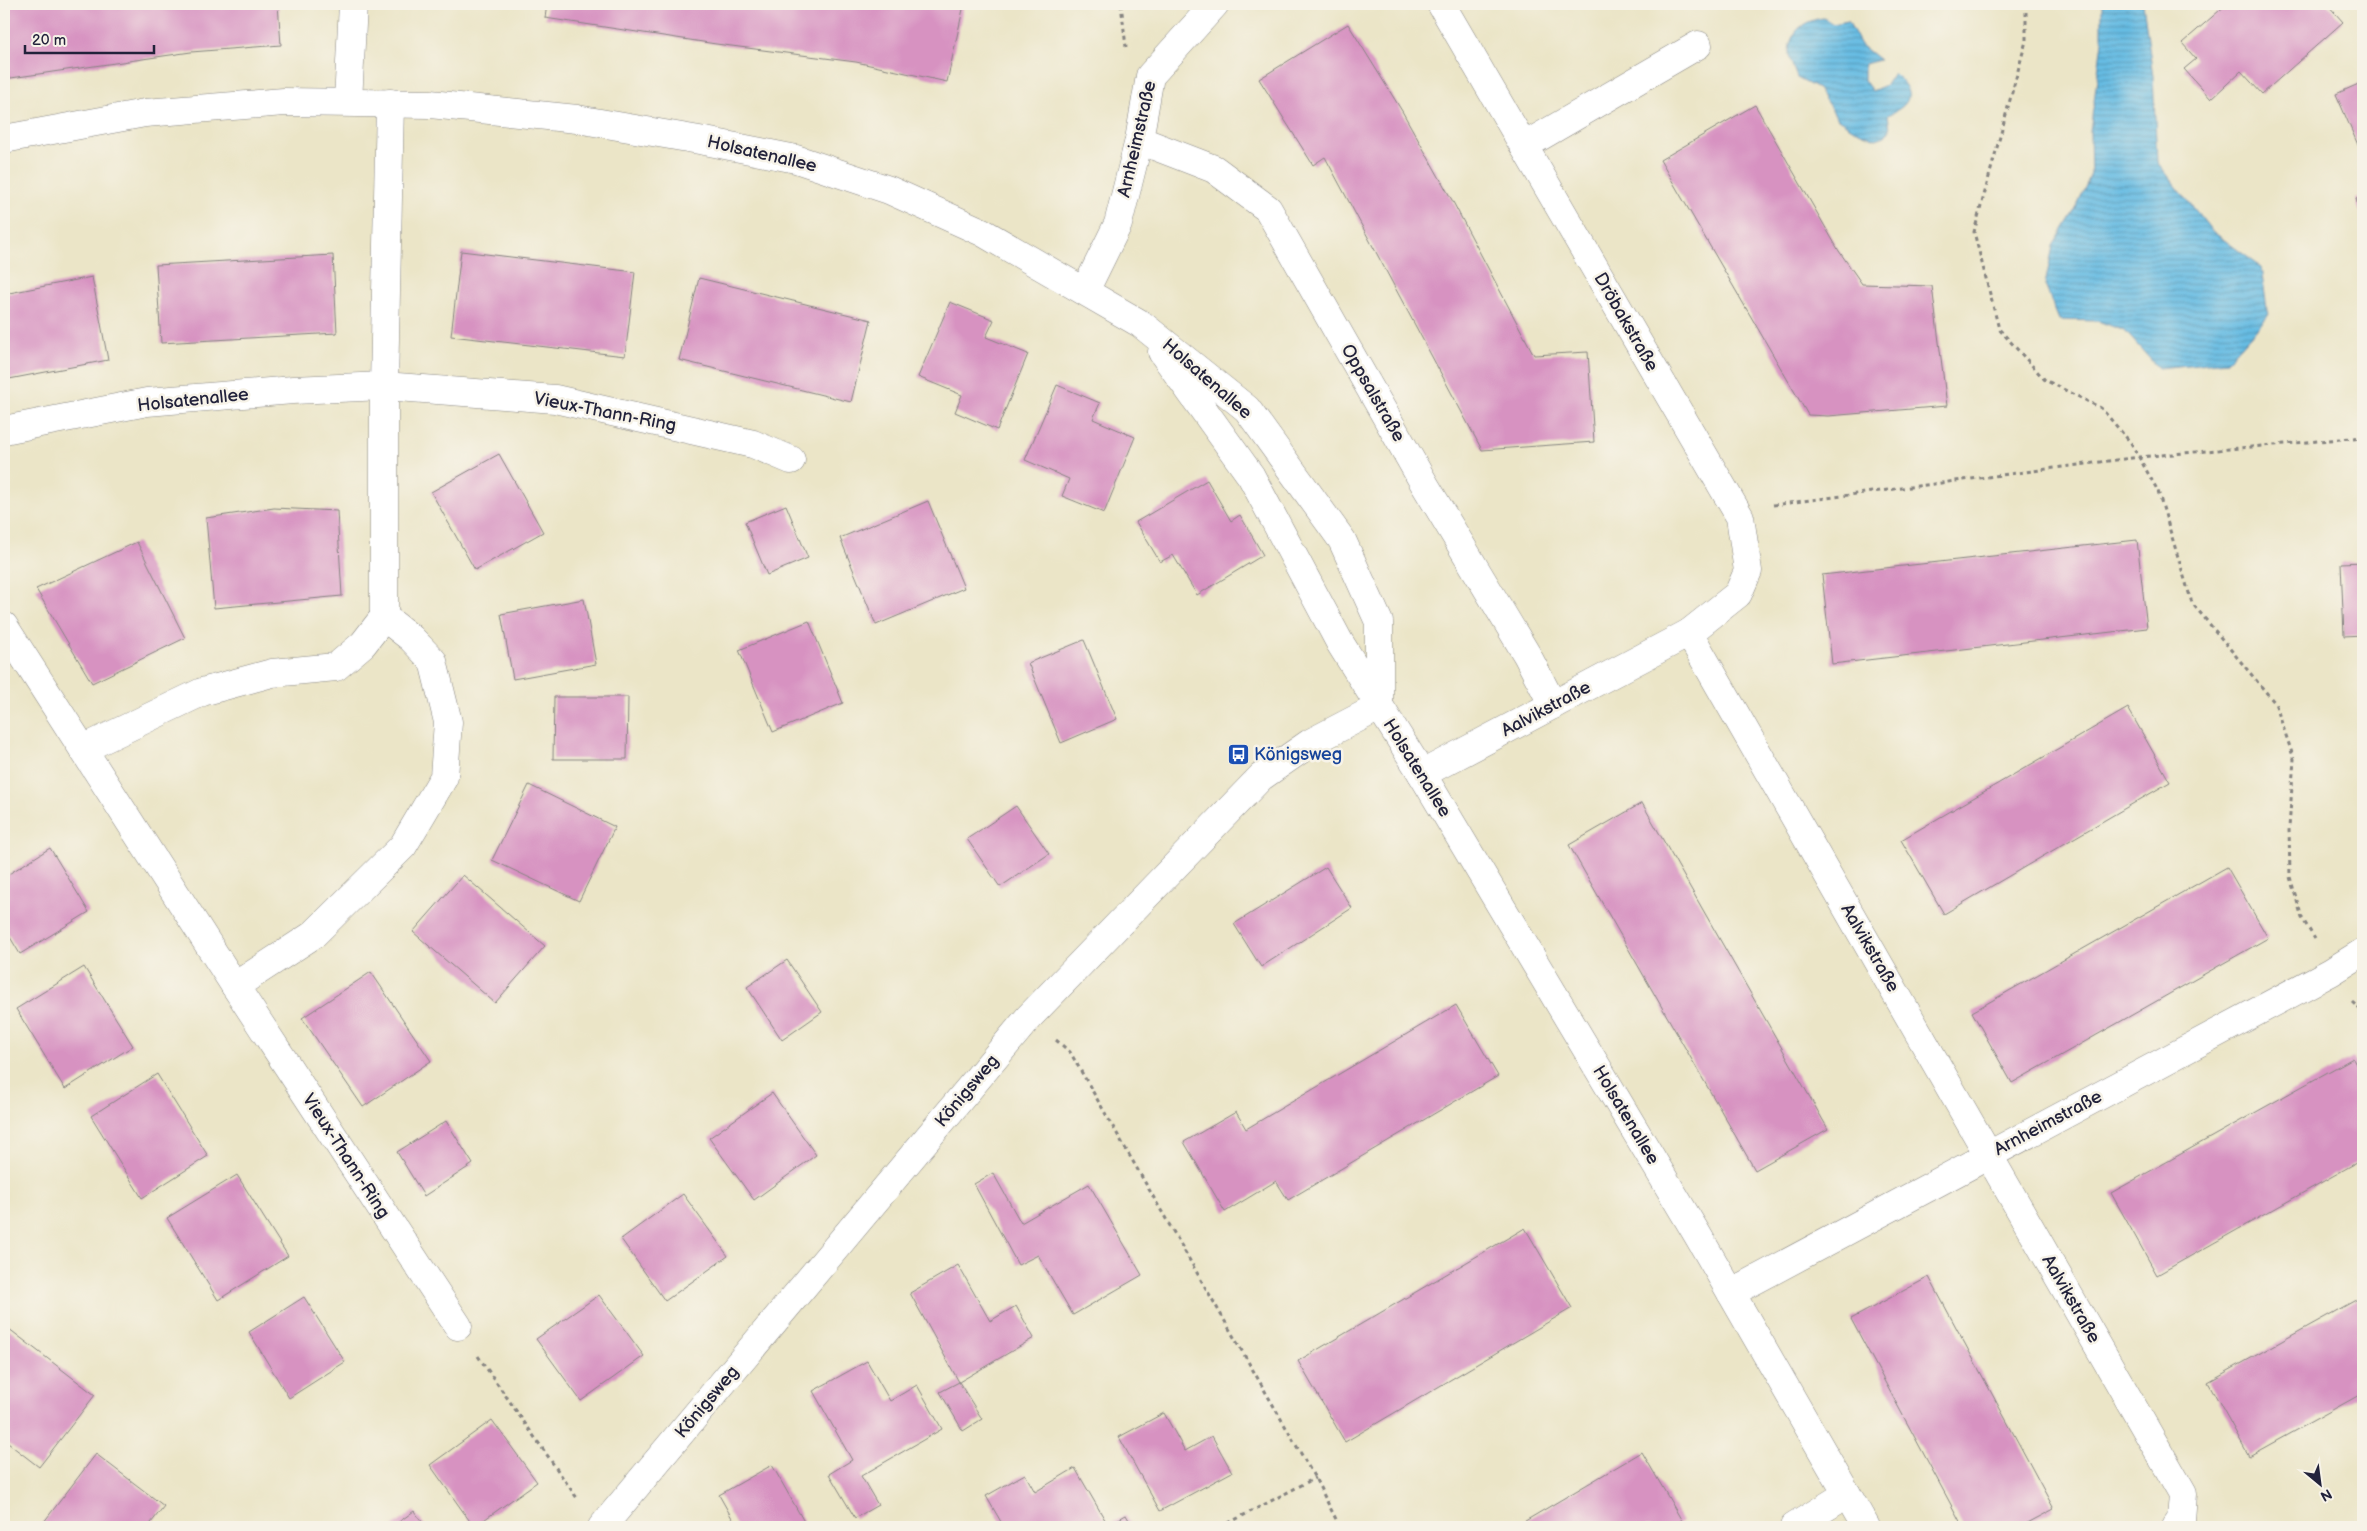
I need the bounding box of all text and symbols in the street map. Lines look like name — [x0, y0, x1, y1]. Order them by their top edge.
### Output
scale bar — [25, 22, 154, 54]
text: 20 m — [32, 31, 66, 50]
street label: Arnheimstraße — [1113, 78, 1161, 199]
street label: Holsatenallee — [705, 131, 819, 177]
street label: Dröbakstraße — [1589, 269, 1663, 375]
street label: Holsatenallee — [1158, 334, 1256, 424]
street label: Oppsalstraße — [1337, 340, 1410, 446]
street label: Holsatenallee — [136, 384, 250, 416]
street label: Vieux-Thann-Ring — [532, 388, 678, 436]
street label: Aalvikstraße — [1498, 677, 1594, 741]
street label: Holsatenallee — [1378, 715, 1456, 821]
bus stop icon: Königsweg — [1226, 742, 1250, 766]
place label: Königsweg — [1254, 744, 1342, 765]
street label: Aalvikstraße — [1836, 900, 1904, 996]
street label: Königsweg — [931, 1050, 1003, 1132]
street label: Holsatenallee — [1588, 1062, 1664, 1169]
street label: Arnheimstraße — [1991, 1086, 2106, 1160]
street label: Vieux-Thann-Ring — [298, 1090, 394, 1222]
street label: Aalvikstraße — [2037, 1251, 2105, 1347]
street label: Königsweg — [671, 1361, 743, 1443]
north arrow — [2294, 1458, 2344, 1508]
text: N — [2317, 1485, 2335, 1505]

